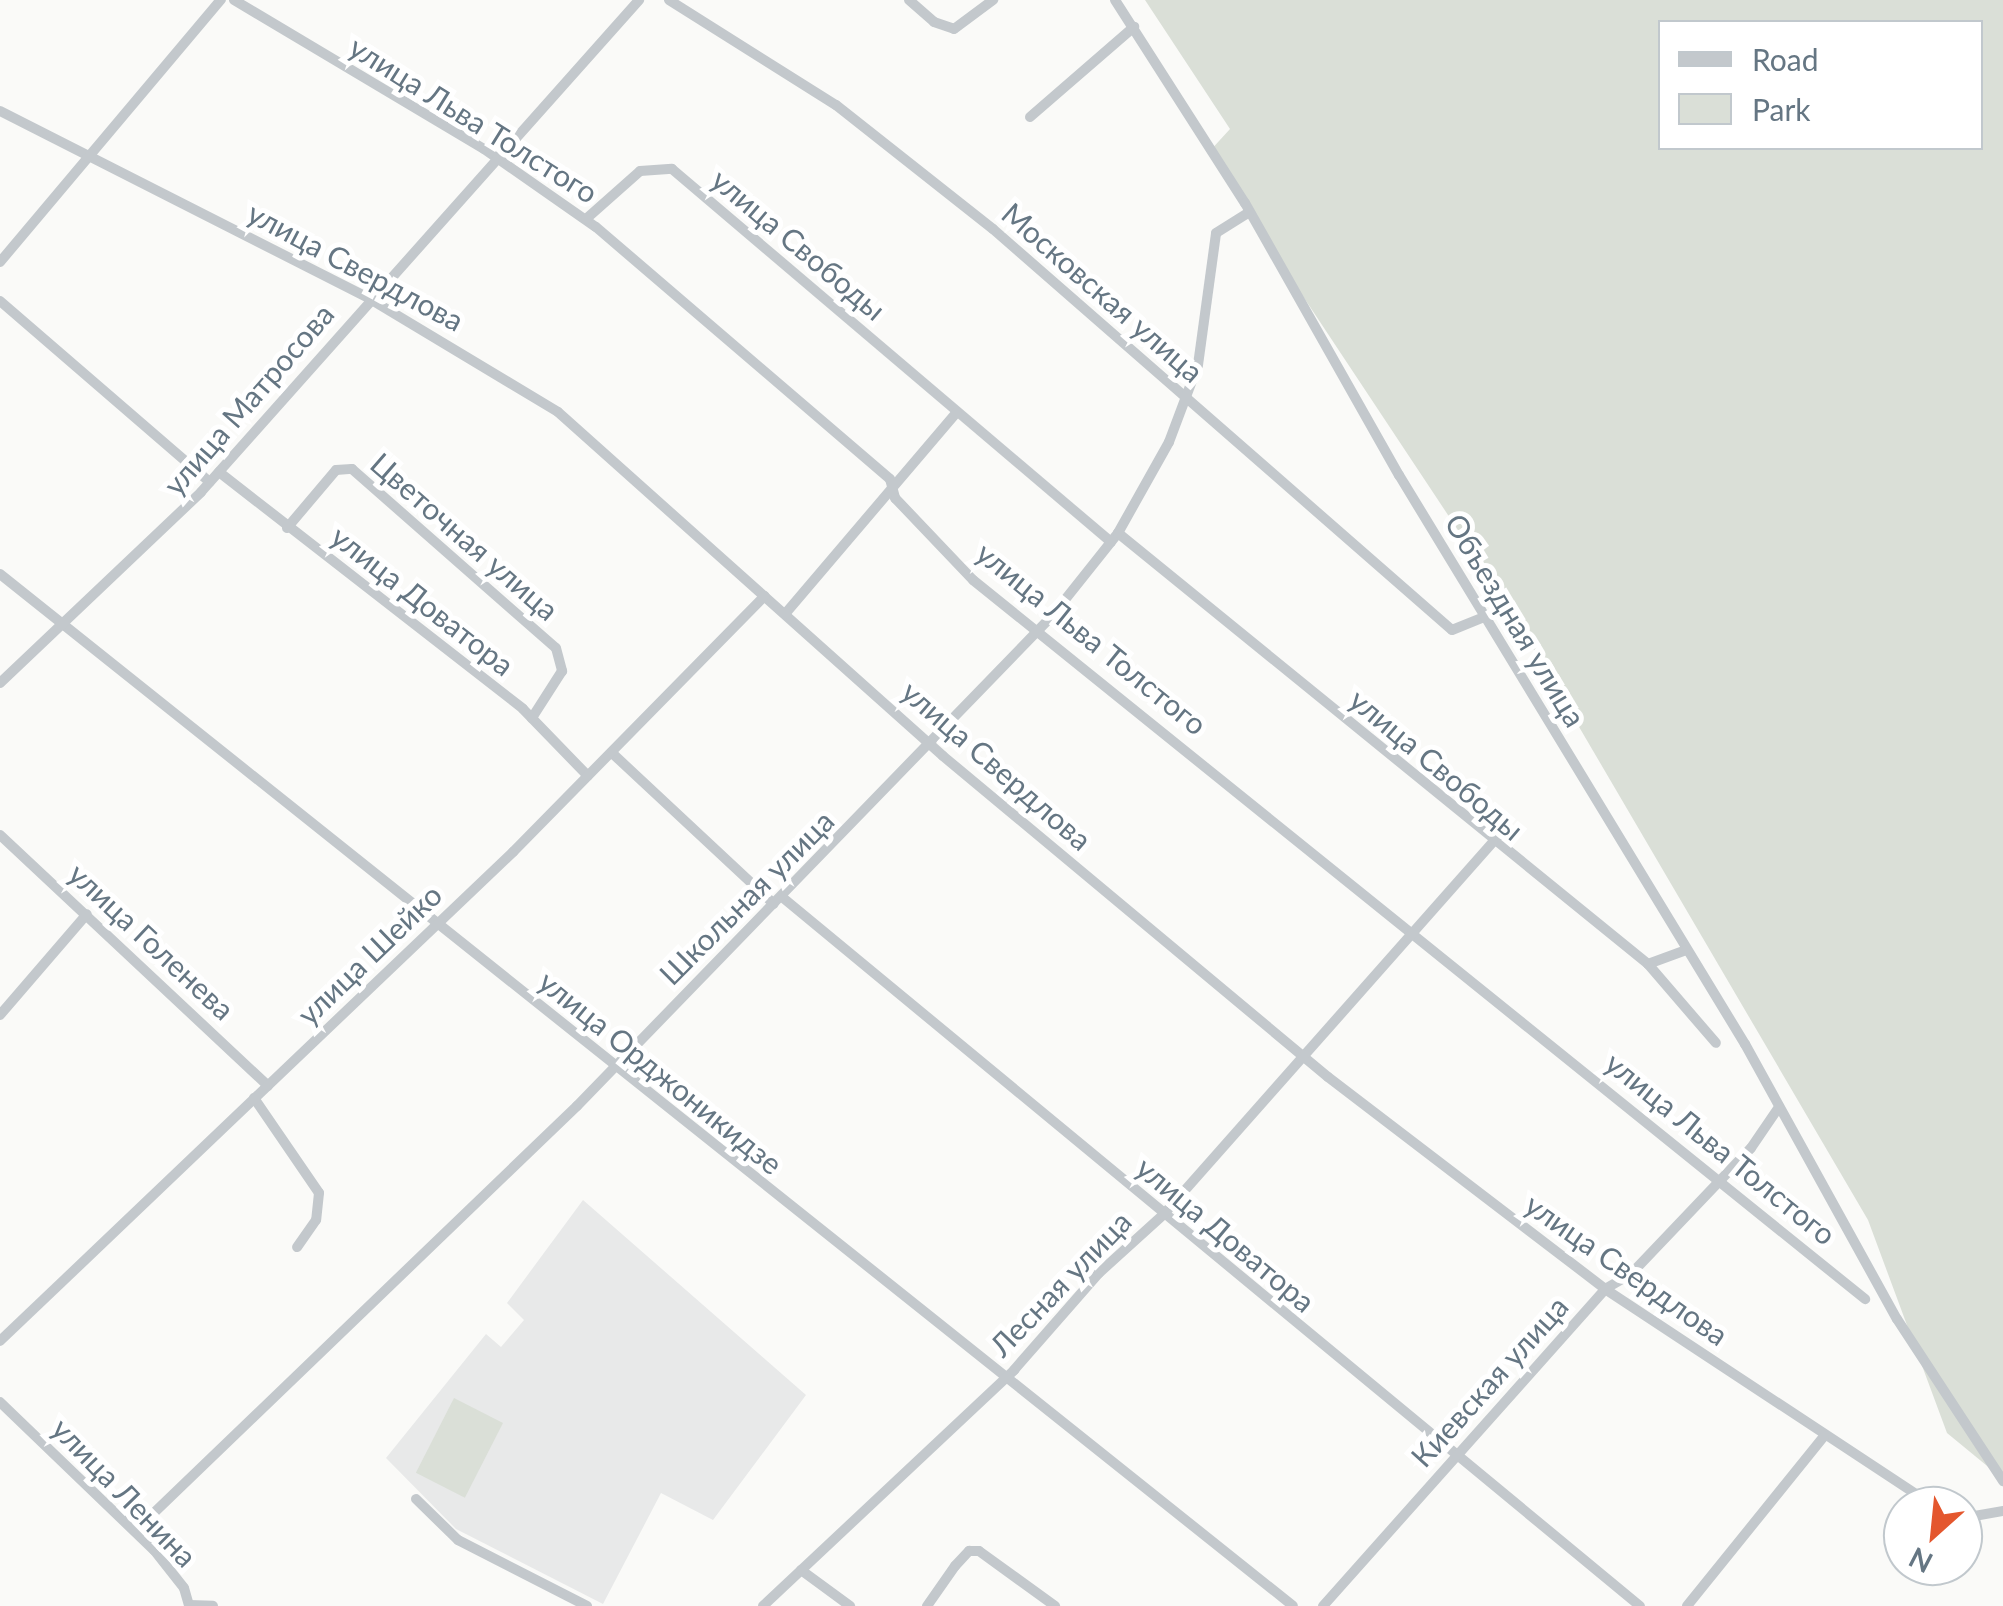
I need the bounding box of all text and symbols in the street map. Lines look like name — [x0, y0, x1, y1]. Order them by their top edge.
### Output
legend — [1658, 20, 1983, 150]
street label: улица Льва Толстого — [343, 28, 605, 210]
text: Road — [1752, 41, 1819, 77]
text: Park — [1752, 91, 1811, 127]
street label: улица Свободы — [705, 161, 893, 327]
street label: улица Свердлова — [242, 194, 470, 338]
street label: Московская улица — [995, 195, 1211, 389]
street label: улица Матросова — [155, 296, 341, 502]
street label: Цветочная улица — [364, 445, 566, 627]
street label: Объездная улица — [1438, 507, 1594, 733]
street label: улица Доватора — [324, 517, 522, 683]
street label: улица Льва Толстого — [970, 534, 1214, 742]
street label: улица Свердлова — [895, 673, 1099, 857]
street label: улица Свободы — [1343, 681, 1531, 847]
street label: Школьная улица — [651, 802, 841, 992]
street label: улица Голенева — [62, 855, 242, 1027]
street label: улица Шейко — [289, 876, 449, 1032]
street label: улица Орджоникидзе — [532, 963, 790, 1181]
street label: улица Льва Толстого — [1599, 1044, 1843, 1252]
street label: улица Доватора — [1129, 1149, 1323, 1319]
street label: улица Свердлова — [1519, 1186, 1735, 1352]
street label: Лесная улица — [982, 1203, 1138, 1363]
street label: Киевская улица — [1403, 1288, 1575, 1474]
street label: улица Ленина — [45, 1410, 205, 1574]
north arrow — [1883, 1486, 1983, 1586]
text: N — [1903, 1541, 1938, 1581]

